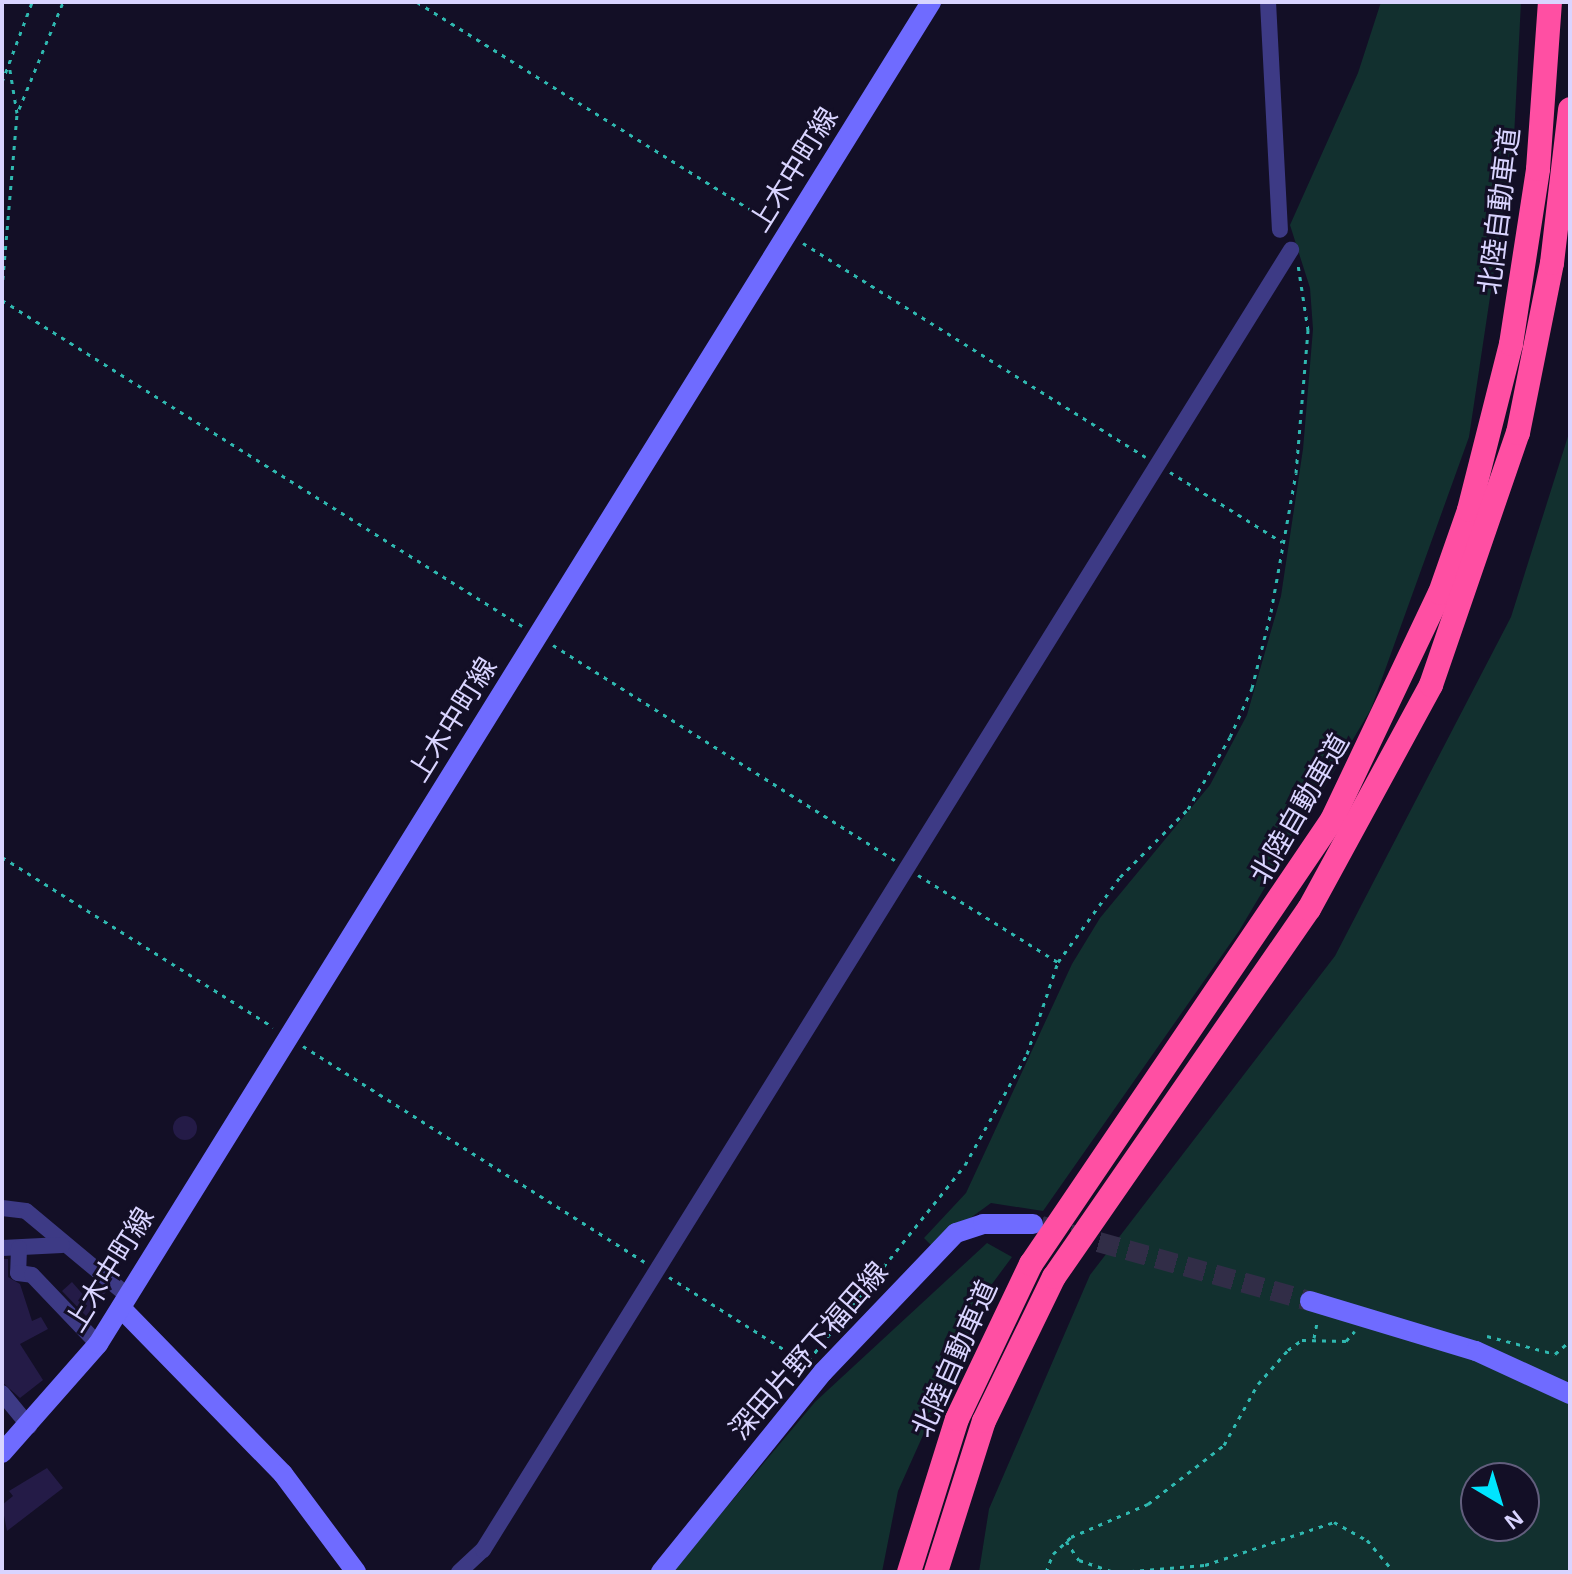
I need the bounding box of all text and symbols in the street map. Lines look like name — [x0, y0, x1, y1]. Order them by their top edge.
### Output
street label: 上木中町線 — [743, 102, 845, 238]
street label: 北陸自動車道 — [1473, 126, 1527, 296]
street label: 上木中町線 — [402, 652, 504, 788]
street label: 北陸自動車道 — [1243, 728, 1357, 890]
street label: 上木中町線 — [59, 1202, 161, 1338]
street label: 深田片野下福田線 — [723, 1255, 895, 1447]
street label: 北陸自動車道 — [905, 1275, 1005, 1443]
north arrow — [1460, 1462, 1540, 1542]
text: N — [1500, 1505, 1528, 1534]

